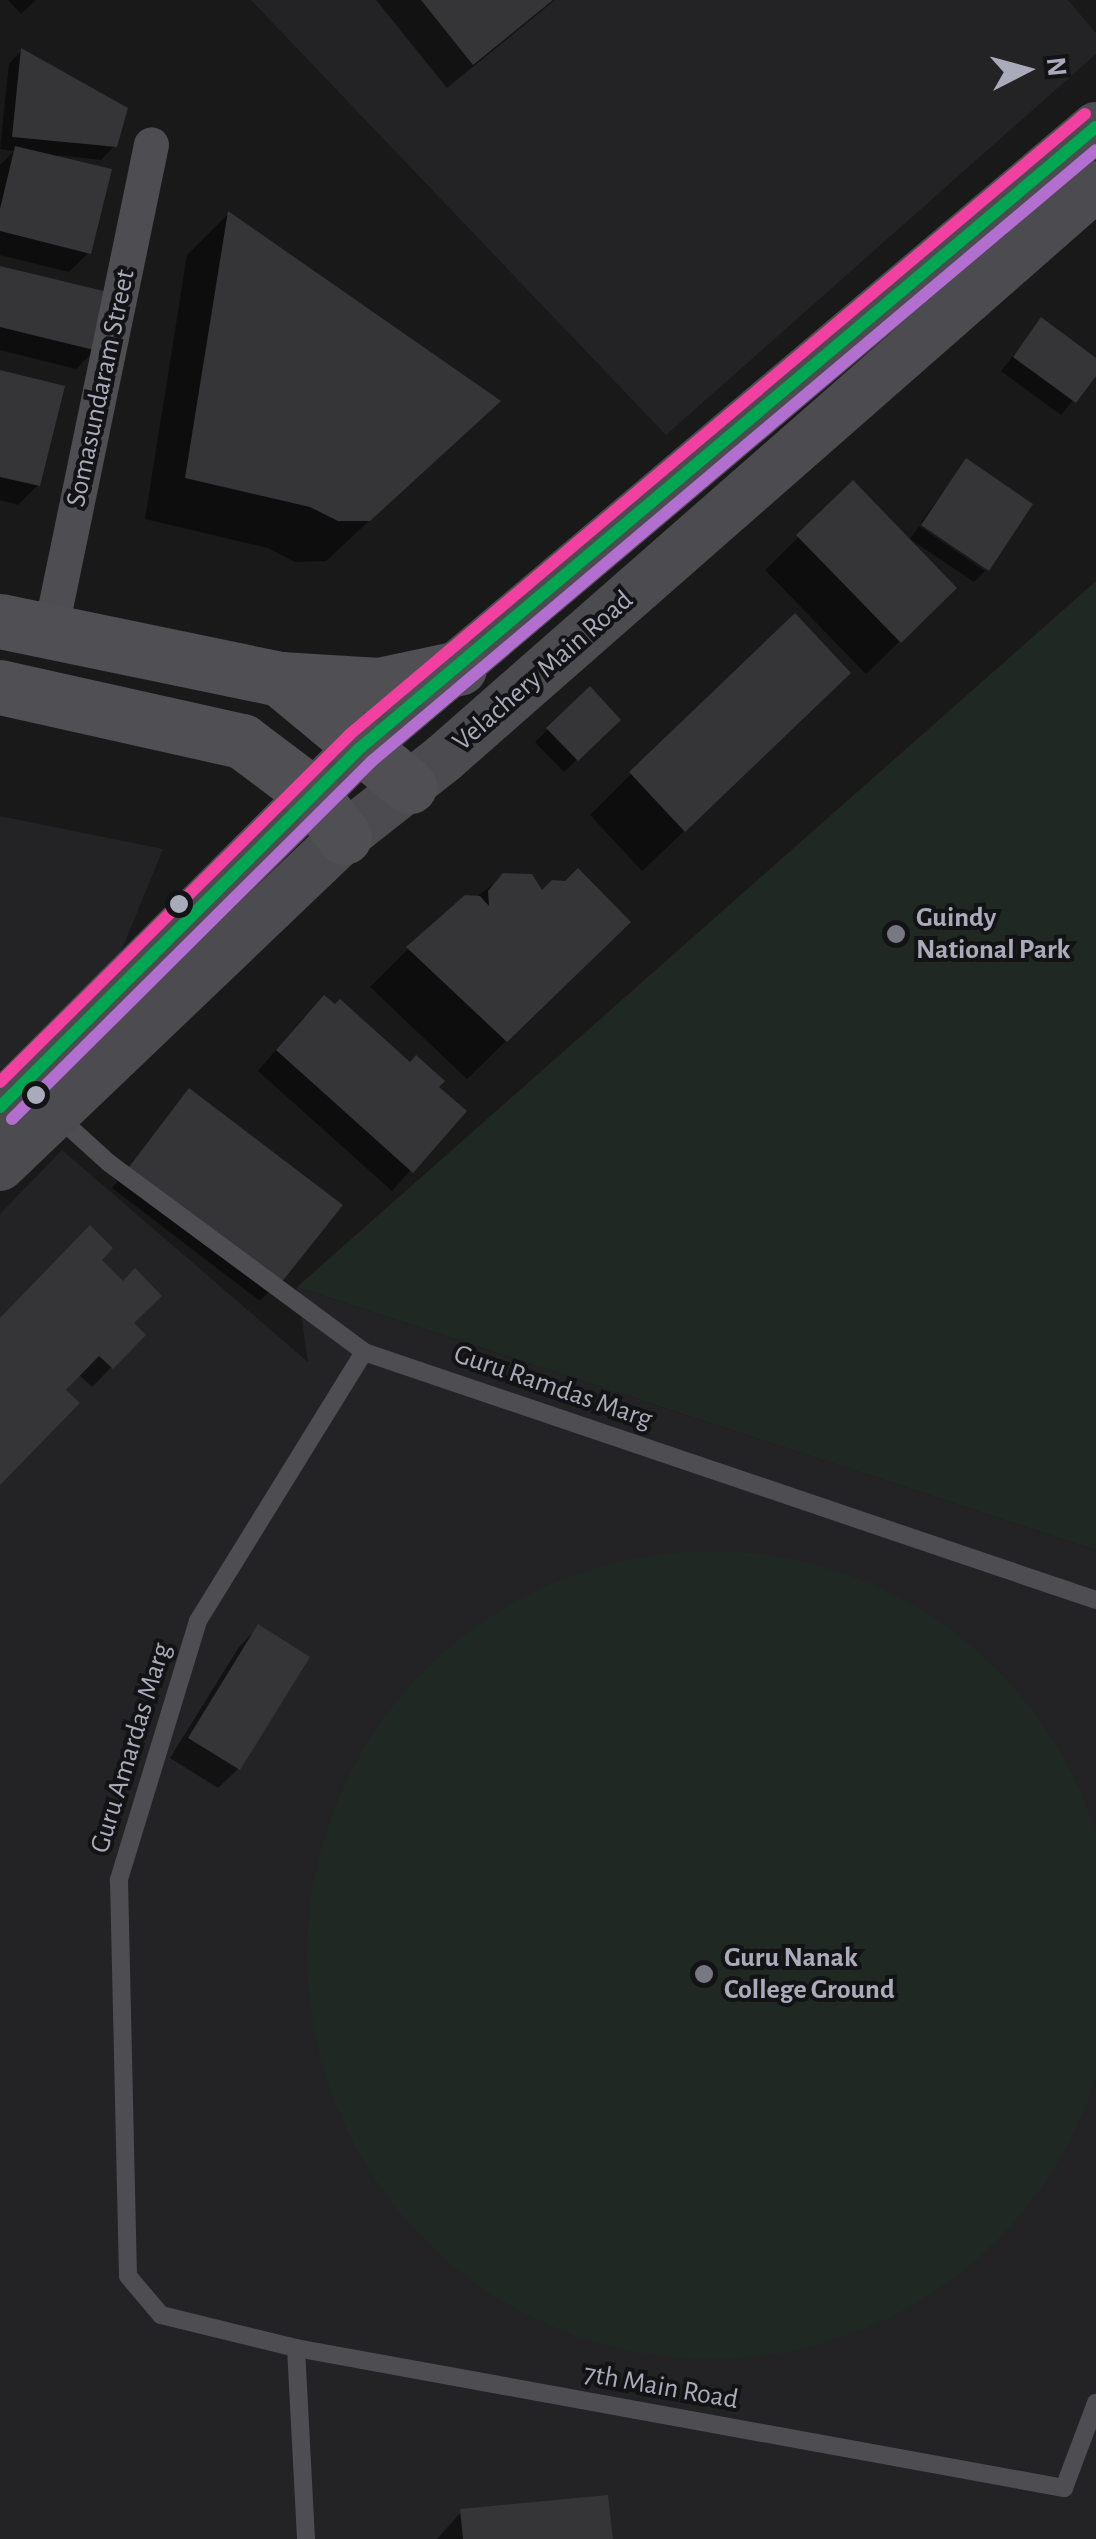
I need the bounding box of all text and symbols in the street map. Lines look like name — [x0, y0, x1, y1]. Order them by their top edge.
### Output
north arrow — [976, 20, 1076, 120]
text: N — [1041, 56, 1071, 78]
street label: Somasundaram Street — [59, 266, 143, 510]
street label: Velachery Main Road — [446, 584, 640, 758]
unlabelled marker — [169, 894, 189, 914]
place label: Guindy National Park — [916, 901, 1070, 967]
marker: Guindy National Park — [885, 923, 907, 945]
unlabelled marker — [26, 1085, 46, 1105]
street label: Guru Ramdas Marg — [449, 1337, 657, 1437]
street label: Guru Amardas Marg — [83, 1639, 179, 1857]
place label: Guru Nanak College Ground — [724, 1941, 895, 2007]
marker: Guru Nanak College Ground — [693, 1963, 715, 1985]
street label: 7th Main Road — [581, 2357, 741, 2417]

